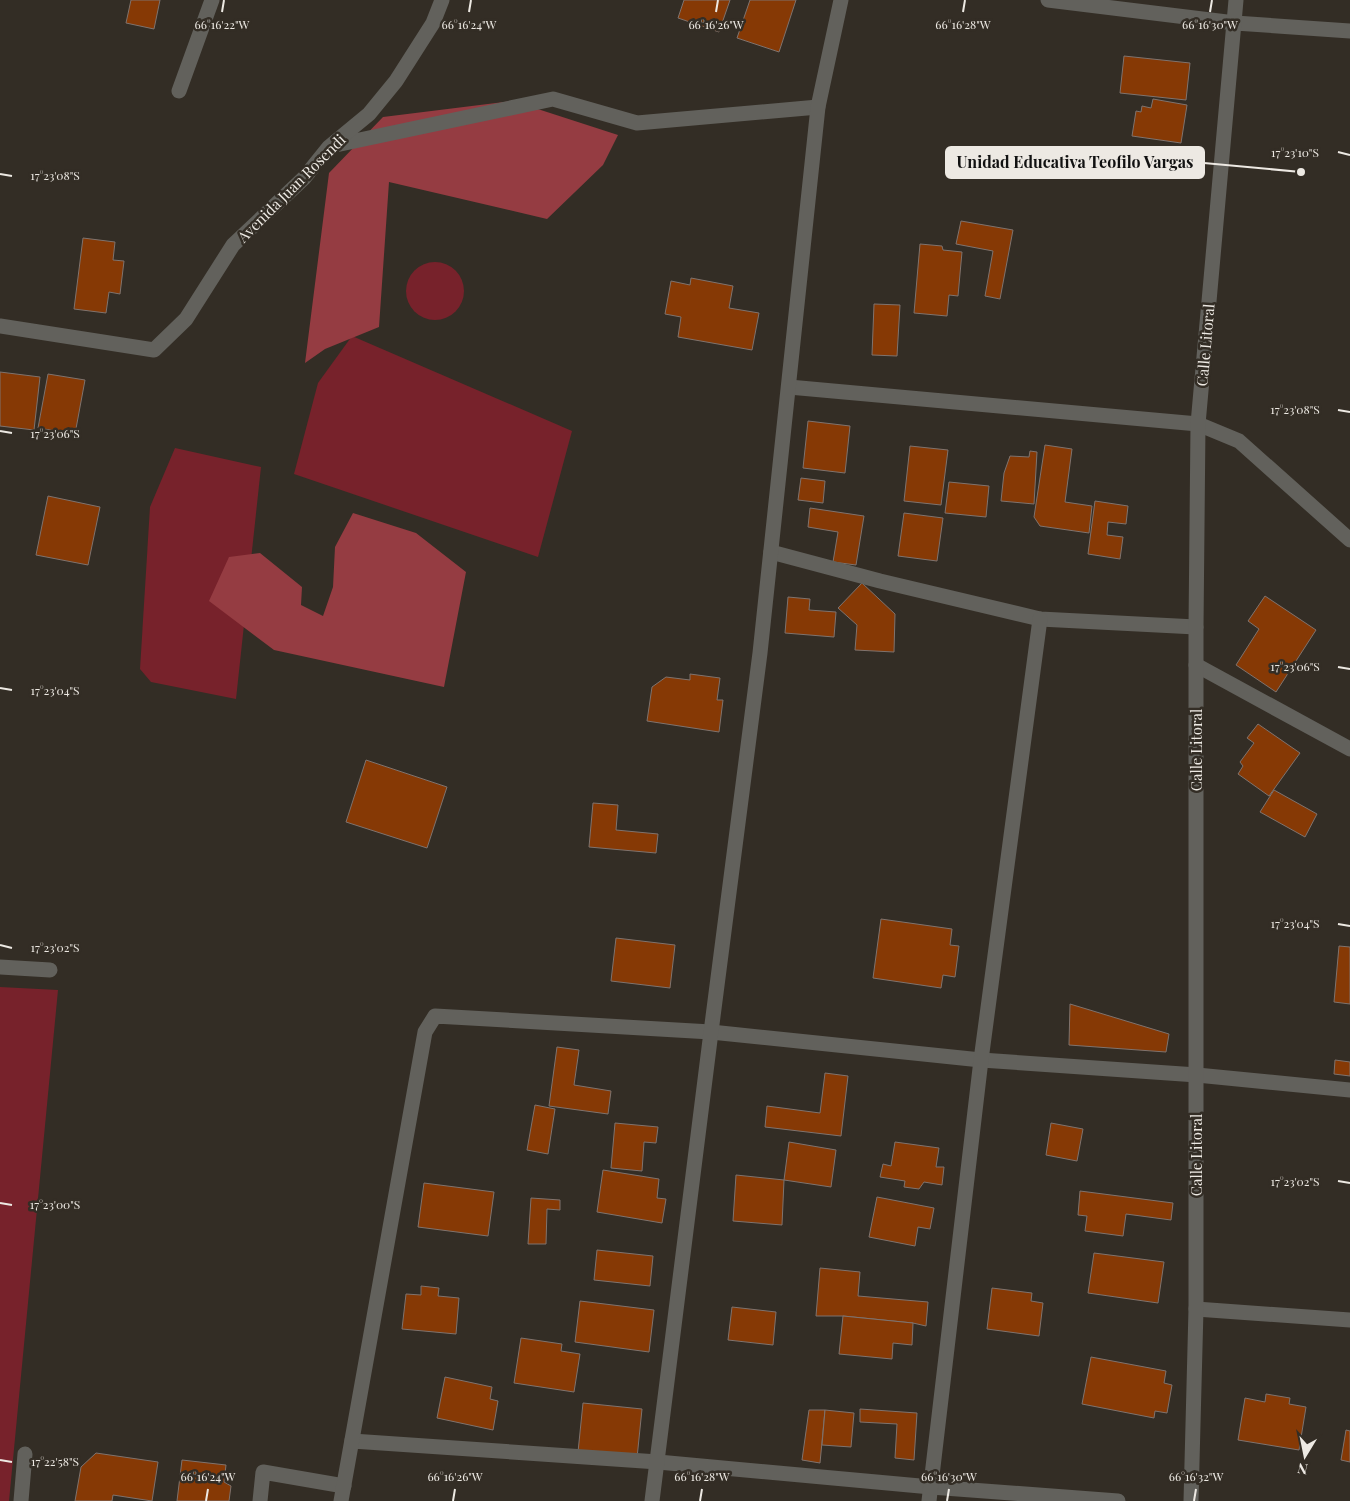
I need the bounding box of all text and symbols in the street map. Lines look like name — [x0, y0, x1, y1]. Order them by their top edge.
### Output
text: 66°16'22"W — [195, 16, 250, 32]
text: 66°16'24"W — [442, 16, 497, 32]
text: 66°16'26"W — [688, 16, 744, 32]
text: 66°16'28"W — [935, 16, 991, 32]
text: 66°16'30"W — [1182, 16, 1238, 32]
street label: Avenida Juan Rosendi — [232, 129, 350, 247]
text: 17°23'10"S — [1271, 144, 1319, 160]
callout: Unidad Educativa Teofilo Vargas — [946, 147, 1204, 178]
text: Unidad Educativa Teofilo Vargas — [957, 151, 1193, 172]
text: 17°23'08"S — [30, 167, 80, 183]
street label: Calle Litoral — [1191, 303, 1219, 387]
text: 17°23'08"S — [1270, 401, 1320, 417]
text: 17°23'06"S — [30, 425, 80, 441]
text: 17°23'06"S — [1270, 658, 1320, 674]
text: 17°23'04"S — [30, 682, 80, 698]
street label: Calle Litoral — [1186, 709, 1206, 791]
text: 17°23'04"S — [1270, 915, 1320, 931]
text: 17°23'02"S — [31, 939, 79, 955]
street label: Calle Litoral — [1186, 1114, 1206, 1196]
text: 17°23'02"S — [1271, 1173, 1319, 1189]
text: 17°23'00"S — [30, 1196, 80, 1212]
north arrow — [1280, 1431, 1330, 1481]
text: 17°22'58"S — [31, 1453, 79, 1469]
text: N — [1296, 1459, 1309, 1480]
text: 66°16'24"W — [181, 1468, 236, 1484]
text: 66°16'26"W — [427, 1468, 483, 1484]
text: 66°16'28"W — [674, 1468, 730, 1484]
text: 66°16'30"W — [921, 1468, 977, 1484]
text: 66°16'32"W — [1169, 1468, 1223, 1484]

